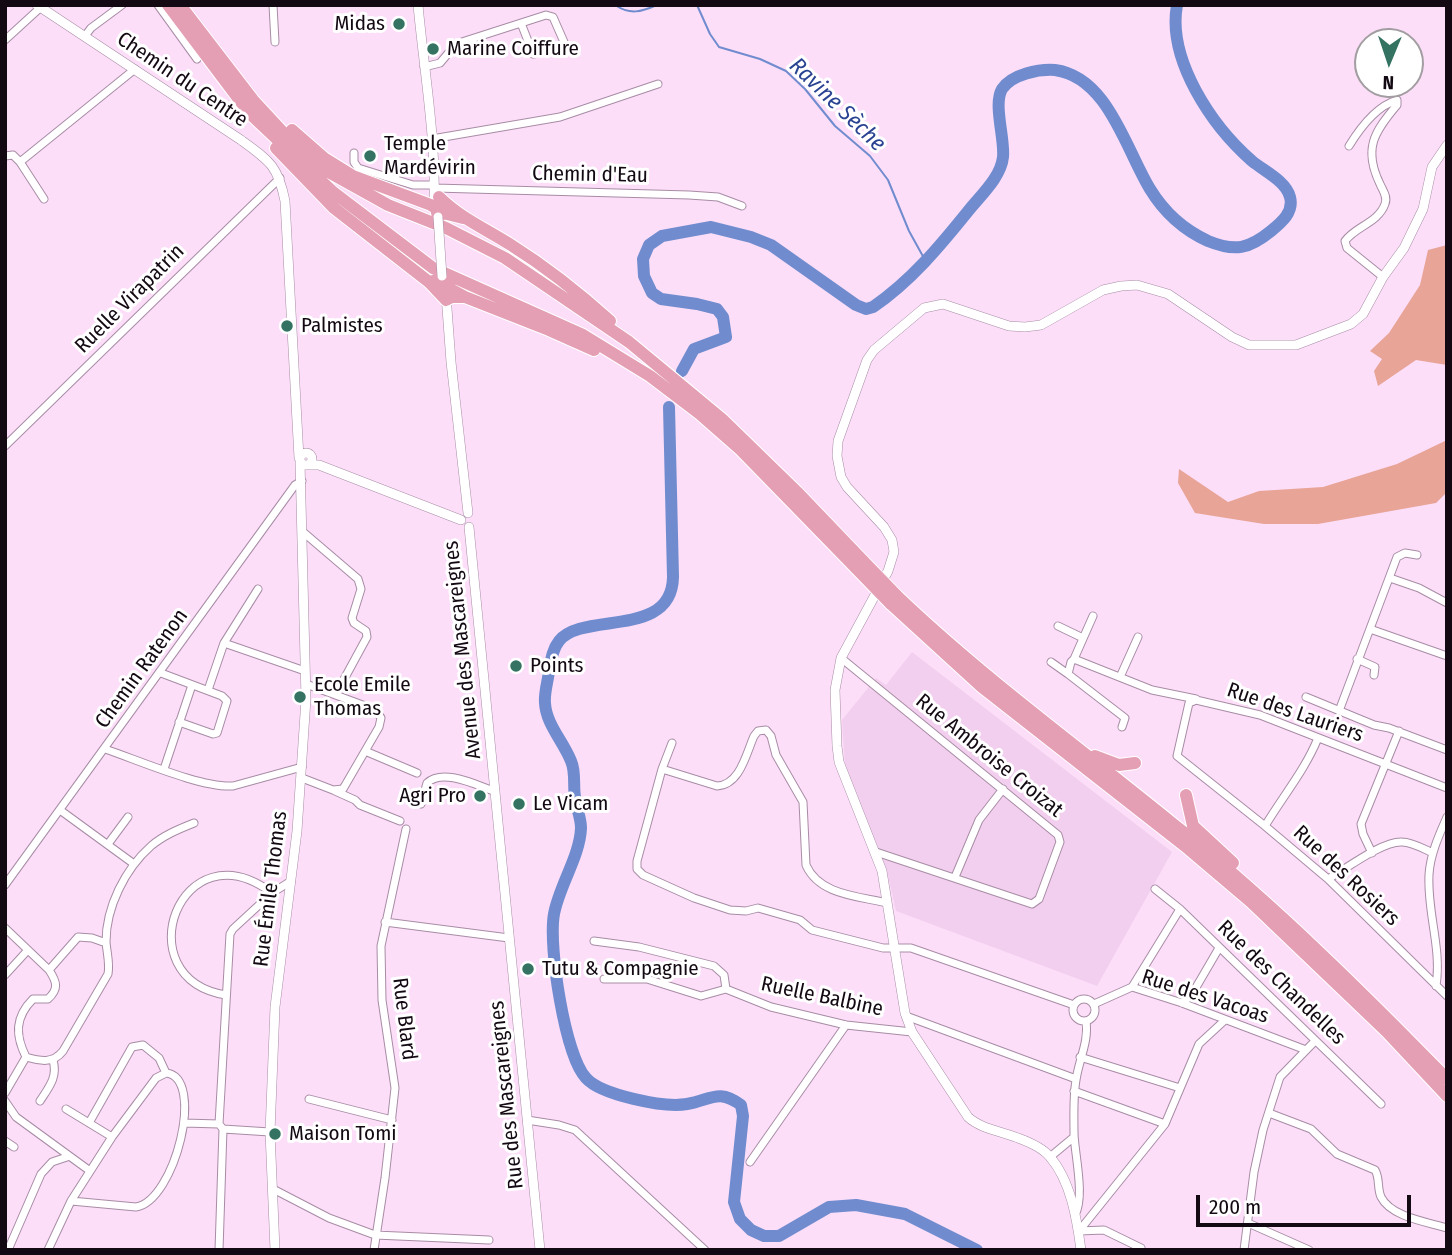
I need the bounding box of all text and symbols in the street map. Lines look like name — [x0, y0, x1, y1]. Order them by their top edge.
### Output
place label: Midas — [334, 11, 385, 37]
marker: Midas — [391, 16, 407, 32]
street label: Chemin du Centre — [112, 27, 252, 133]
north arrow — [1354, 28, 1424, 98]
place label: Marine Coiffure — [447, 36, 579, 62]
marker: Marine Coiffure — [425, 41, 441, 57]
water label: Ravine Sèche — [783, 52, 891, 158]
text: N — [1382, 71, 1394, 94]
place label: Temple Mardévirin — [384, 131, 476, 181]
marker: Temple Mardévirin — [362, 148, 378, 164]
street label: Chemin d'Eau — [532, 161, 648, 189]
street label: Ruelle Virapatrin — [70, 239, 190, 359]
place label: Palmistes — [301, 313, 383, 339]
marker: Palmistes — [279, 318, 295, 334]
street label: Avenue des Mascareignes — [439, 540, 487, 760]
street label: Chemin Ratenon — [90, 605, 194, 733]
place label: Points — [530, 653, 584, 679]
marker: Points — [508, 658, 524, 674]
place label: Ecole Emile Thomas — [314, 672, 411, 722]
street label: Rue des Lauriers — [1223, 678, 1367, 748]
marker: Ecole Emile Thomas — [292, 689, 308, 705]
street label: Rue Ambroise Croizat — [910, 689, 1068, 823]
place label: Agri Pro — [399, 783, 466, 809]
marker: Agri Pro — [472, 788, 488, 804]
place label: Le Vicam — [533, 791, 608, 817]
marker: Le Vicam — [511, 796, 527, 812]
street label: Rue Émile Thomas — [249, 810, 293, 968]
street label: Rue des Rosiers — [1288, 820, 1404, 932]
street label: Rue des Chandelles — [1212, 916, 1350, 1050]
place label: Tutu & Compagnie — [542, 956, 699, 982]
marker: Tutu & Compagnie — [520, 961, 536, 977]
street label: Rue des Vacoas — [1138, 965, 1272, 1029]
street label: Ruelle Balbine — [759, 972, 885, 1022]
street label: Rue Blard — [386, 976, 422, 1062]
street label: Rue des Mascareignes — [485, 1000, 529, 1190]
place label: Maison Tomi — [289, 1121, 397, 1147]
marker: Maison Tomi — [267, 1126, 283, 1142]
scale bar — [1200, 1182, 1415, 1226]
text: 200 m — [1209, 1194, 1261, 1220]

